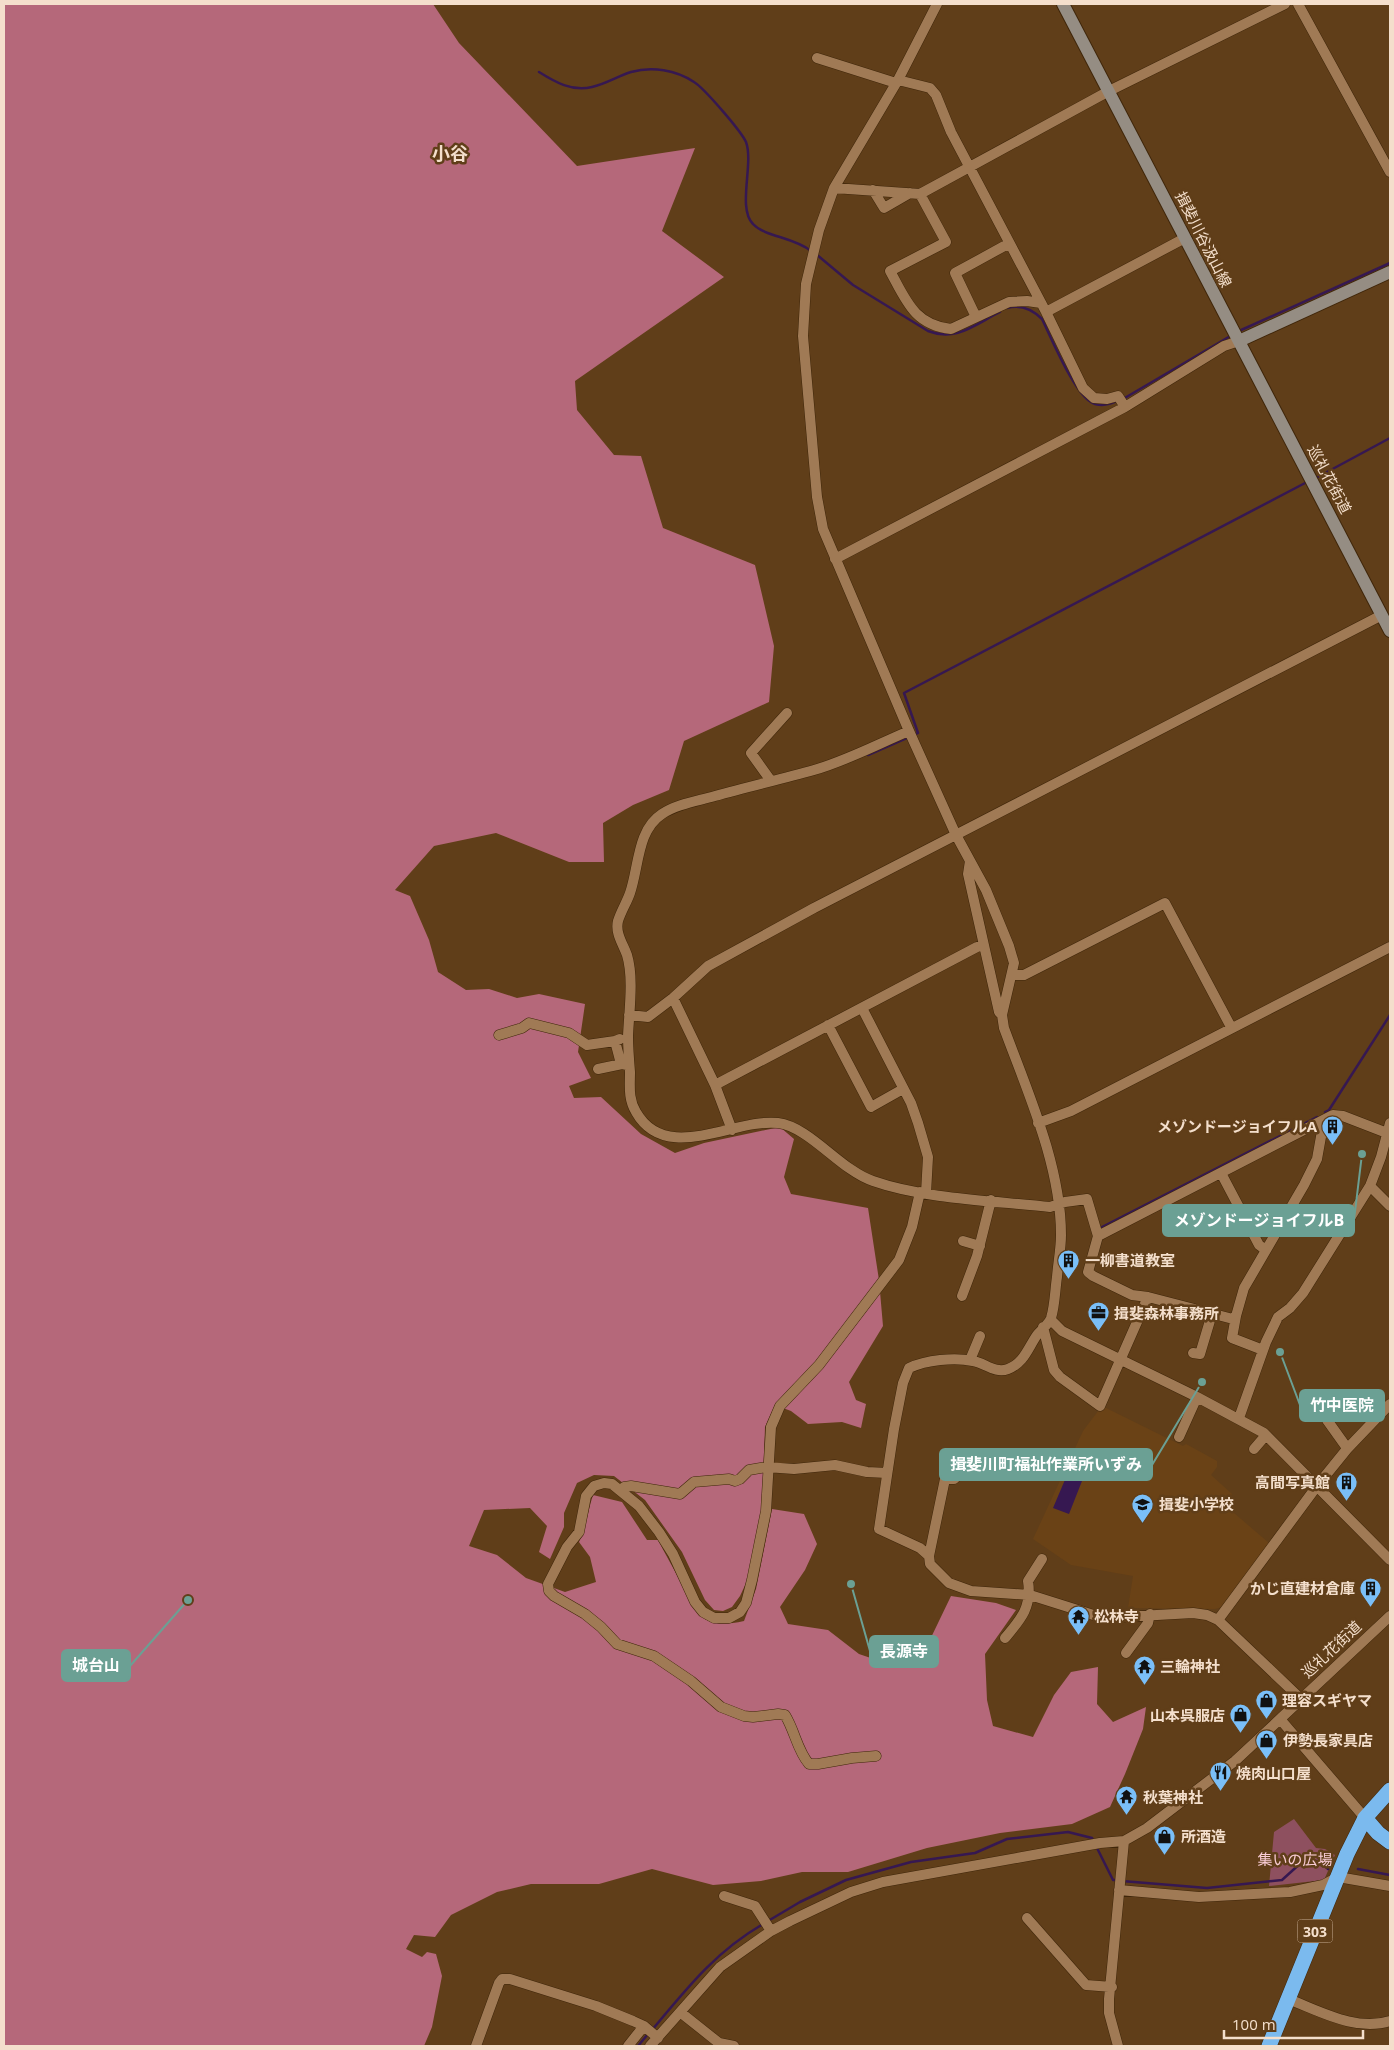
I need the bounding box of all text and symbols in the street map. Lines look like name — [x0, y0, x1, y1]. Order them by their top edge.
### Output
district label: 小谷 — [432, 141, 468, 165]
street label: 揖斐川谷汲山線 — [1171, 188, 1237, 290]
street label: 巡礼花街道 — [1304, 441, 1356, 517]
building icon: メゾンドージョイフルA — [1321, 1114, 1345, 1145]
place label: メゾンドージョイフルA — [1157, 1116, 1318, 1136]
callout: メゾンドージョイフルB — [1163, 1205, 1354, 1236]
text: メゾンドージョイフルB — [1174, 1209, 1344, 1231]
building icon: 一柳書道教室 — [1057, 1248, 1081, 1279]
place label: 一柳書道教室 — [1085, 1250, 1175, 1270]
office icon: 揖斐森林事務所 — [1086, 1301, 1110, 1332]
place label: 揖斐森林事務所 — [1114, 1303, 1219, 1323]
callout: 竹中医院 — [1300, 1390, 1384, 1421]
text: 竹中医院 — [1310, 1394, 1374, 1416]
callout: 揖斐川町福祉作業所いずみ — [940, 1449, 1152, 1480]
text: 揖斐川町福祉作業所いずみ — [950, 1453, 1142, 1475]
building icon: 高間写真館 — [1334, 1470, 1358, 1501]
place label: 高間写真館 — [1255, 1472, 1330, 1492]
school or university icon: 揖斐小学校 — [1131, 1492, 1155, 1523]
place label: 揖斐小学校 — [1159, 1494, 1234, 1514]
building icon: かじ直建材倉庫 — [1359, 1576, 1383, 1607]
place label: かじ直建材倉庫 — [1250, 1578, 1355, 1598]
temple icon: 松林寺 — [1066, 1604, 1090, 1635]
place label: 松林寺 — [1094, 1606, 1139, 1626]
street label: 巡礼花街道 — [1297, 1616, 1365, 1682]
callout: 長源寺 — [870, 1636, 938, 1667]
text: 長源寺 — [880, 1640, 928, 1662]
callout: 城台山 — [62, 1650, 130, 1681]
text: 城台山 — [72, 1654, 120, 1676]
temple icon: 三輪神社 — [1132, 1654, 1156, 1685]
place label: 三輪神社 — [1160, 1656, 1220, 1676]
shop icon: 理容スギヤマ — [1254, 1688, 1278, 1719]
place label: 理容スギヤマ — [1282, 1690, 1372, 1710]
shop icon: 山本呉服店 — [1229, 1703, 1253, 1734]
place label: 山本呉服店 — [1150, 1705, 1225, 1725]
shop icon: 伊勢長家具店 — [1255, 1728, 1279, 1759]
place label: 伊勢長家具店 — [1283, 1730, 1373, 1750]
restaurant icon: 焼肉山口屋 — [1208, 1761, 1232, 1792]
place label: 焼肉山口屋 — [1236, 1763, 1311, 1783]
temple icon: 秋葉神社 — [1115, 1785, 1139, 1816]
place label: 秋葉神社 — [1143, 1787, 1203, 1807]
shop icon: 所酒造 — [1153, 1824, 1177, 1855]
place label: 所酒造 — [1181, 1826, 1226, 1846]
park label: 集いの広場 — [1257, 1849, 1333, 1869]
road number: 303 — [1298, 1920, 1332, 1942]
scale bar — [1224, 2008, 1363, 2040]
text: 100 m — [1232, 2014, 1276, 2034]

